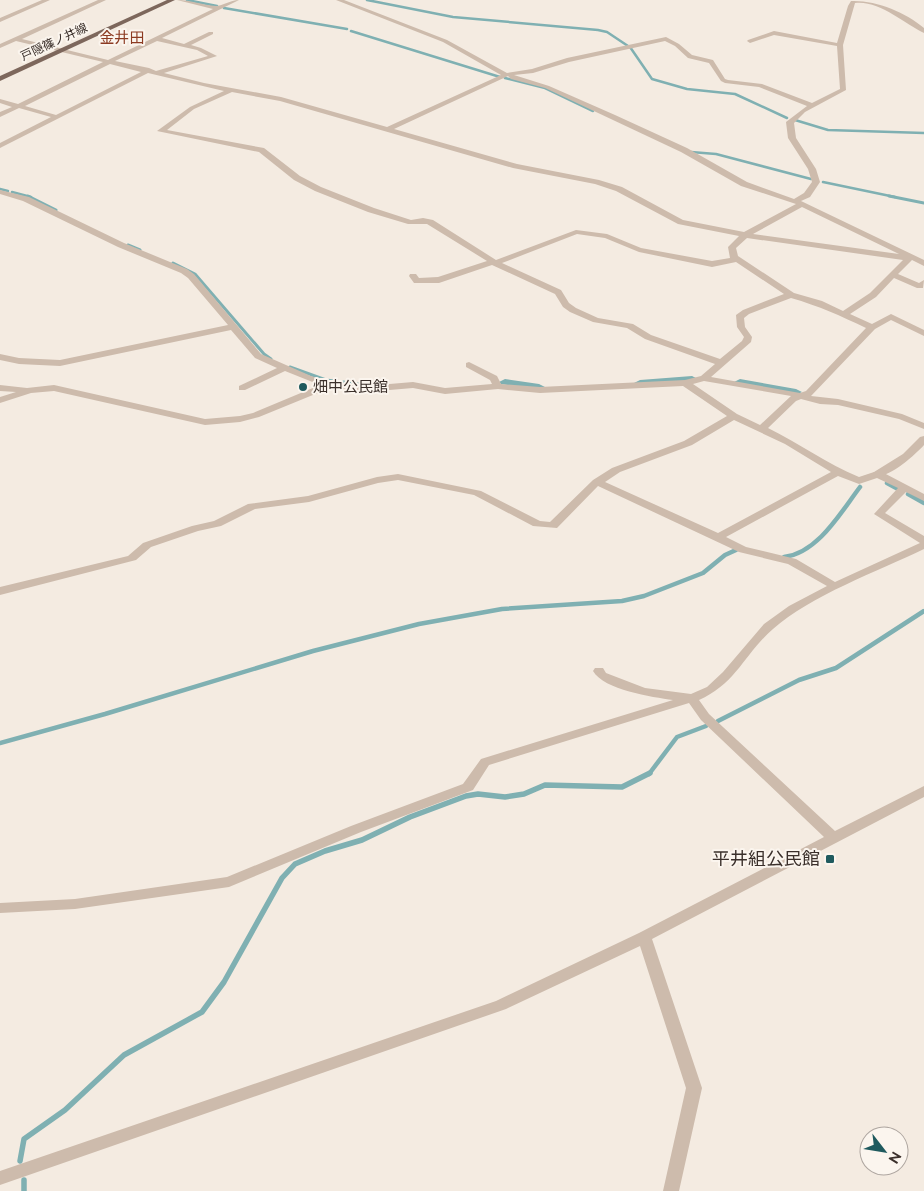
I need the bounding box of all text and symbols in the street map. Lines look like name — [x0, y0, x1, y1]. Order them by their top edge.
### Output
street label: 戸隠篠ノ井線 — [18, 20, 90, 64]
district label: 金井田 — [99, 29, 145, 47]
place label: 畑中公民館 — [313, 378, 388, 396]
marker: 畑中公民館 — [297, 381, 309, 393]
place label: 平井組公民館 — [712, 848, 820, 869]
marker: 平井組公民館 — [824, 853, 836, 865]
north arrow — [859, 1126, 909, 1176]
text: N — [886, 1149, 905, 1166]

